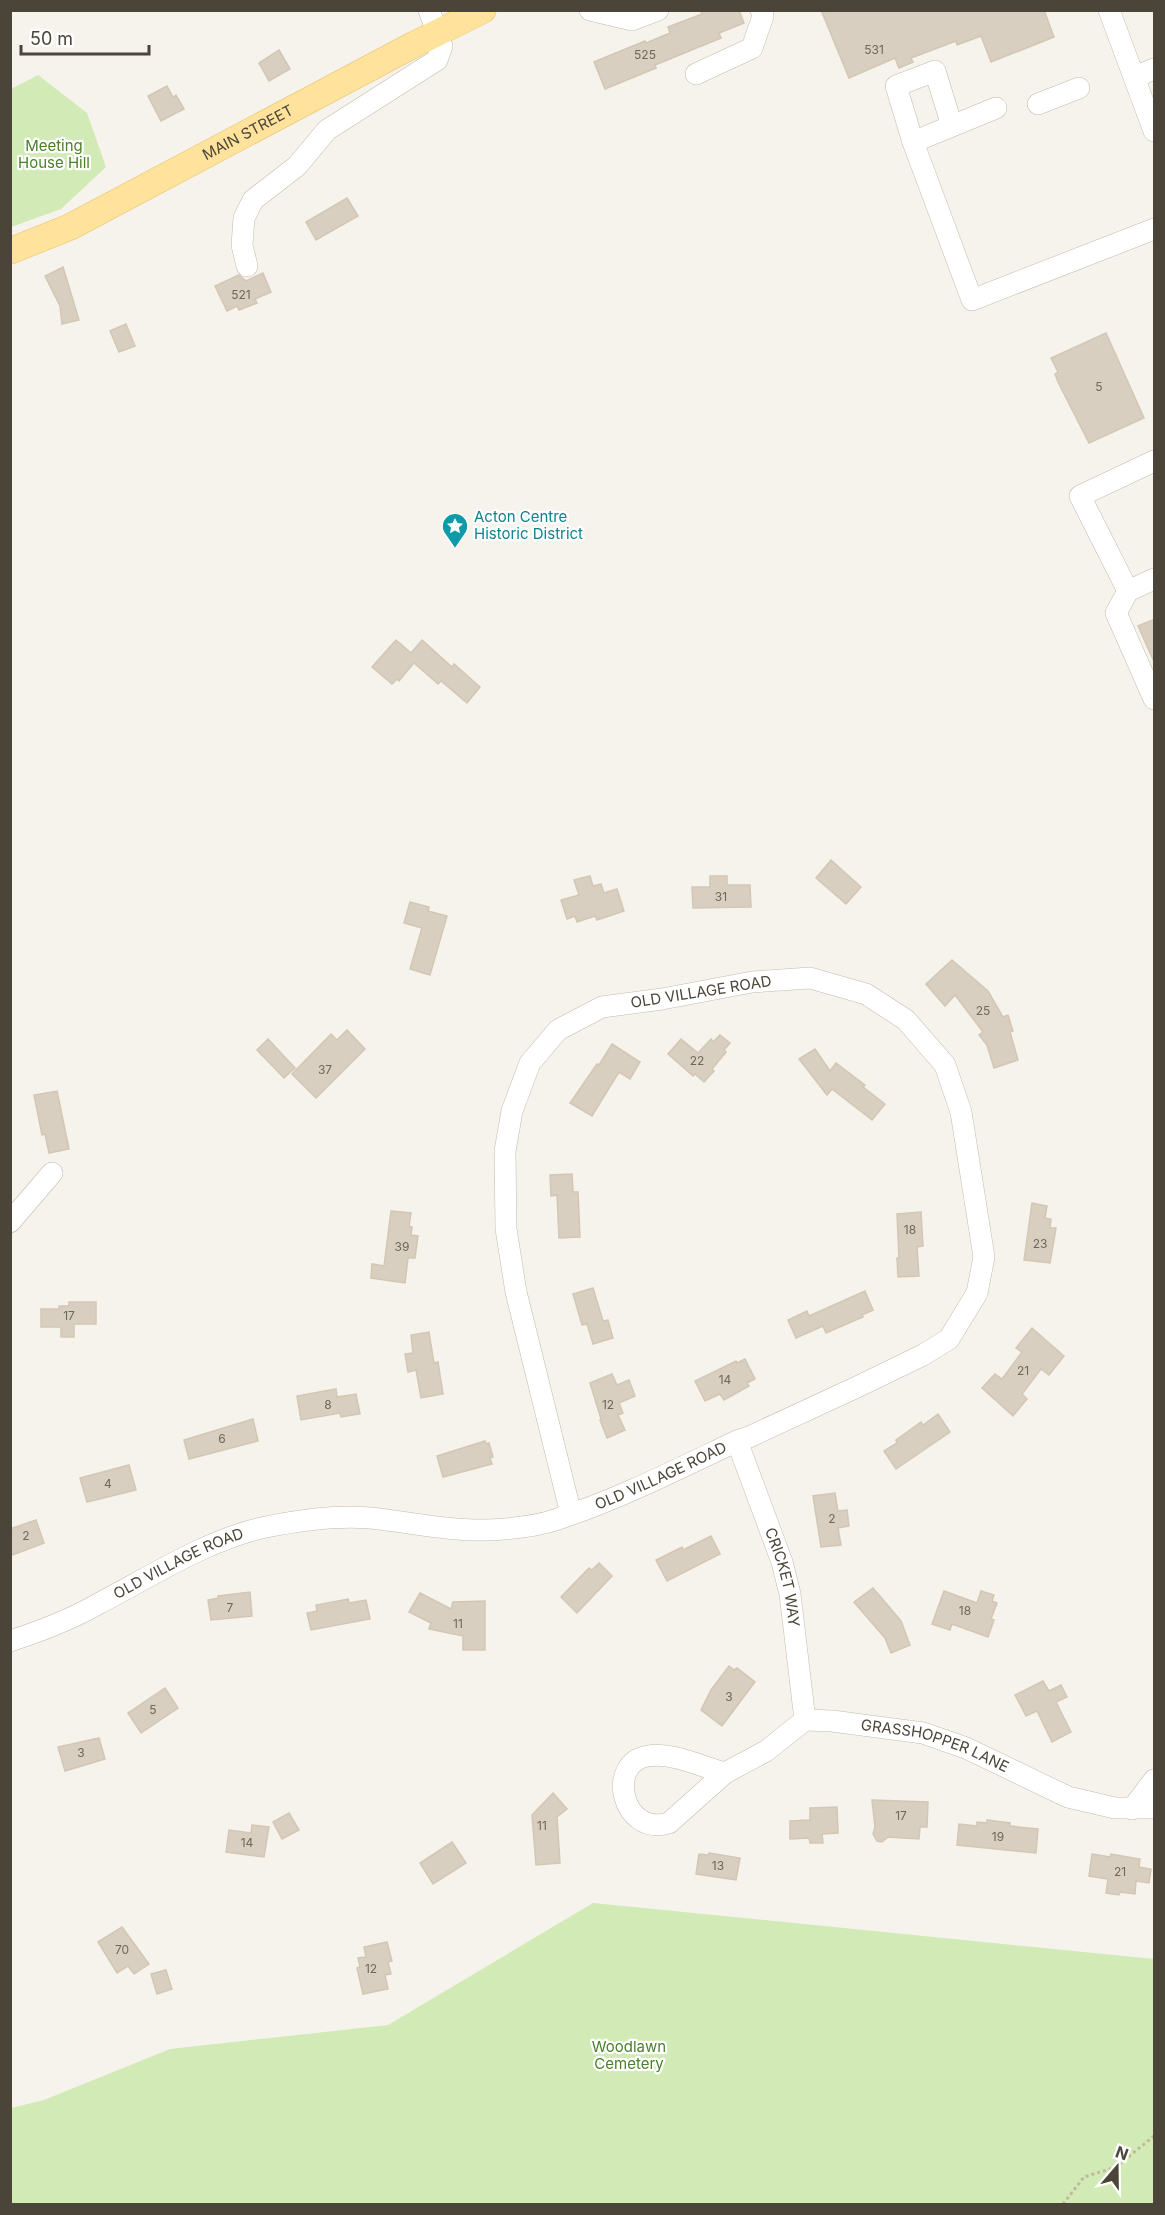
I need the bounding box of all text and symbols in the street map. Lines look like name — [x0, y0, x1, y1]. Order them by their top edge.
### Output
scale bar — [21, 18, 148, 56]
text: 50 m — [30, 28, 73, 49]
house number: 531 — [864, 42, 884, 57]
house number: 525 — [634, 47, 656, 62]
street label: MAIN STREET — [199, 100, 296, 164]
park label: Meeting House Hill — [18, 136, 90, 172]
house number: 521 — [231, 287, 251, 302]
house number: 5 — [1095, 379, 1103, 394]
place label: Acton Centre Historic District — [474, 507, 583, 543]
place icon: Acton Centre Historic District — [440, 511, 470, 549]
house number: 31 — [715, 889, 727, 904]
street label: OLD VILLAGE ROAD — [629, 971, 773, 1012]
house number: 25 — [976, 1003, 990, 1018]
house number: 22 — [690, 1053, 704, 1068]
house number: 37 — [318, 1062, 332, 1077]
house number: 18 — [904, 1222, 916, 1237]
house number: 23 — [1033, 1236, 1047, 1251]
house number: 39 — [395, 1239, 409, 1254]
house number: 17 — [63, 1308, 75, 1323]
house number: 21 — [1017, 1363, 1029, 1378]
house number: 14 — [719, 1372, 732, 1387]
house number: 8 — [324, 1397, 332, 1412]
house number: 12 — [602, 1397, 614, 1412]
house number: 6 — [218, 1431, 226, 1446]
street label: OLD VILLAGE ROAD — [592, 1437, 730, 1514]
house number: 4 — [104, 1476, 112, 1491]
house number: 2 — [828, 1511, 836, 1526]
street label: OLD VILLAGE ROAD — [110, 1524, 246, 1603]
street label: CRICKET WAY — [761, 1525, 804, 1628]
house number: 2 — [22, 1528, 30, 1543]
house number: 7 — [227, 1600, 234, 1615]
house number: 18 — [959, 1603, 971, 1618]
house number: 11 — [453, 1616, 463, 1631]
house number: 3 — [725, 1689, 733, 1704]
house number: 5 — [149, 1702, 157, 1717]
street label: GRASSHOPPER LANE — [860, 1715, 1012, 1776]
house number: 3 — [77, 1745, 85, 1760]
house number: 17 — [895, 1808, 907, 1823]
house number: 11 — [537, 1818, 547, 1833]
house number: 19 — [992, 1829, 1004, 1844]
house number: 14 — [241, 1835, 254, 1850]
house number: 13 — [712, 1858, 724, 1873]
house number: 21 — [1114, 1864, 1126, 1879]
house number: 70 — [115, 1942, 129, 1957]
house number: 12 — [365, 1961, 377, 1976]
park label: Woodlawn Cemetery — [592, 2037, 666, 2073]
north arrow — [1087, 2137, 1147, 2197]
text: N — [1113, 2141, 1131, 2164]

